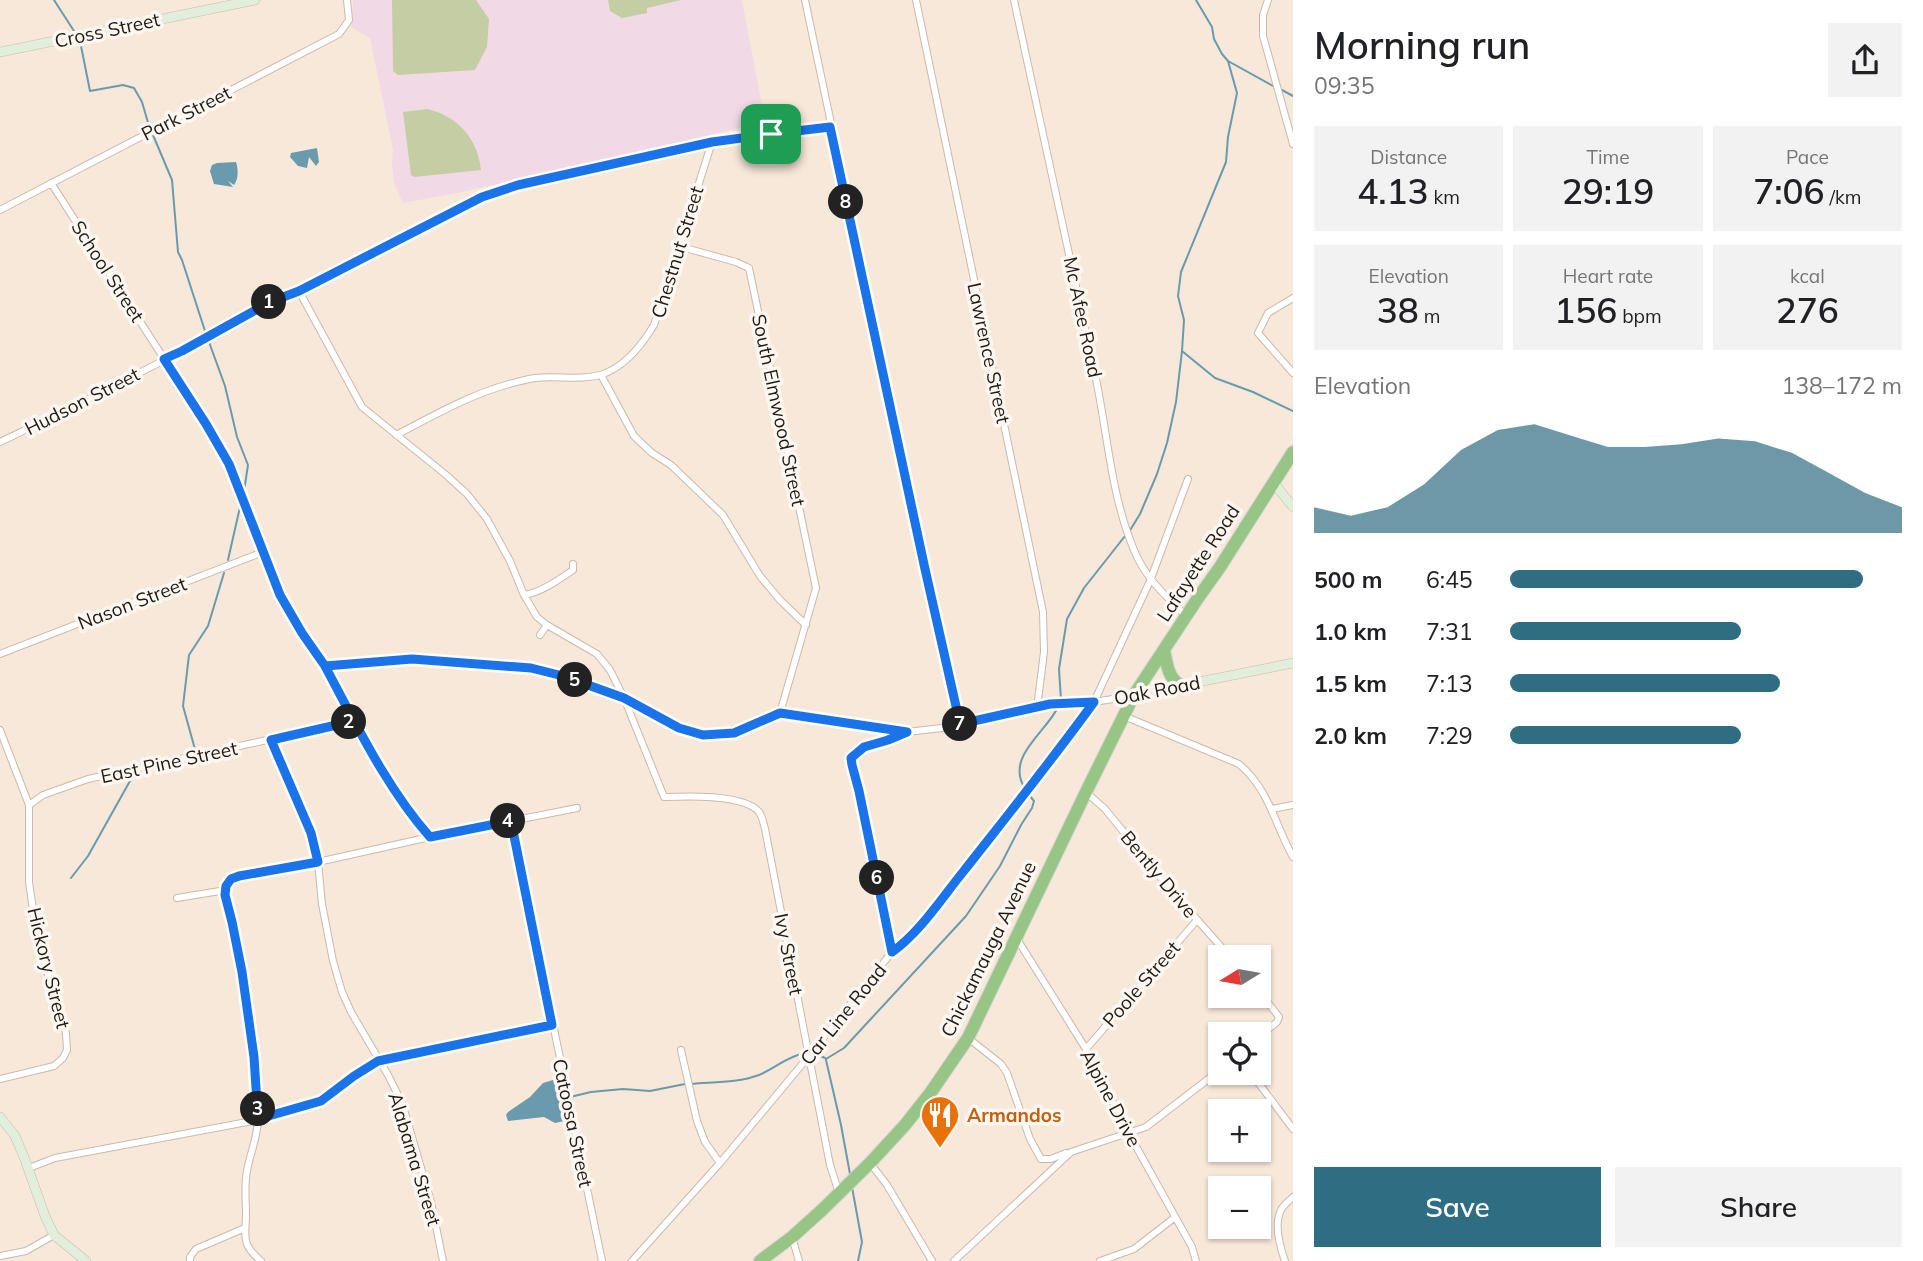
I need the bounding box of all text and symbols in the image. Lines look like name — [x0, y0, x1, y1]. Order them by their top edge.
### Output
street label: Cross Street — [52, 7, 162, 53]
text: Morning run — [1314, 21, 1530, 69]
button: share — [1828, 23, 1902, 97]
text: 09:35 — [1314, 71, 1374, 100]
street label: Park Street — [137, 80, 235, 146]
pin — [741, 104, 801, 164]
icon: arrive — [752, 115, 790, 153]
text: Distance — [1370, 145, 1447, 169]
text: Time — [1586, 145, 1630, 169]
text: Pace — [1786, 145, 1829, 169]
text: 4.13 — [1357, 169, 1429, 213]
text: 29:19 — [1562, 169, 1654, 213]
text: 7:06 — [1753, 169, 1825, 213]
street label: Chestnut Street — [646, 183, 709, 321]
pin: 8 — [828, 184, 864, 220]
text: km — [1429, 185, 1460, 209]
text: /km — [1825, 185, 1861, 209]
text: 8 — [840, 189, 851, 213]
street label: School Street — [66, 216, 150, 327]
street label: Mc Afee Road — [1058, 254, 1108, 380]
text: Elevation — [1368, 264, 1449, 288]
text: Heart rate — [1563, 264, 1653, 288]
text: kcal — [1790, 264, 1825, 288]
street label: Lawrence Street — [962, 280, 1016, 426]
pin: 1 — [252, 284, 286, 320]
text: 38 — [1377, 288, 1419, 332]
text: 156 — [1554, 288, 1617, 332]
text: 276 — [1776, 288, 1839, 332]
text: 1 — [263, 289, 274, 313]
text: m — [1419, 304, 1441, 328]
text: bpm — [1617, 304, 1662, 328]
street label: South Elmwood Street — [747, 312, 811, 509]
street label: Hudson Street — [20, 362, 144, 440]
text: Elevation — [1314, 371, 1411, 400]
text: 138–172 m — [1781, 371, 1902, 400]
street label: Lafayette Road — [1151, 500, 1245, 626]
text: 500 m — [1314, 565, 1382, 594]
text: 6:45 — [1426, 565, 1473, 594]
street label: Nason Street — [74, 571, 190, 635]
text: 1.0 km — [1314, 617, 1387, 646]
text: 7:31 — [1426, 617, 1473, 646]
pin: 5 — [558, 662, 592, 698]
text: 5 — [569, 667, 580, 691]
text: 1.5 km — [1314, 669, 1387, 698]
text: 7:13 — [1426, 669, 1473, 698]
street label: Oak Road — [1112, 670, 1202, 710]
pin: 2 — [332, 704, 366, 740]
pin: 7 — [942, 706, 978, 742]
text: 2 — [343, 709, 354, 733]
text: 7 — [954, 711, 965, 735]
text: 2.0 km — [1314, 721, 1387, 750]
text: 7:29 — [1426, 721, 1473, 750]
street label: East Pine Street — [98, 736, 240, 788]
pin: 4 — [490, 804, 526, 838]
text: 4 — [502, 808, 513, 832]
street label: Bently Drive — [1116, 825, 1202, 923]
street label: Chickamauga Avenue — [935, 857, 1041, 1041]
pin: 6 — [860, 860, 894, 896]
text: 6 — [871, 865, 882, 889]
street label: Hickory Street — [22, 905, 76, 1031]
street label: Ivy Street — [769, 911, 809, 997]
street label: Poole Street — [1097, 936, 1185, 1032]
north arrow — [1208, 945, 1270, 1008]
map controls — [1208, 945, 1271, 1239]
street label: Car Line Road — [795, 958, 891, 1070]
button: locate — [1208, 1022, 1271, 1085]
street label: Alpine Drive — [1075, 1045, 1147, 1151]
street label: Catoosa Street — [548, 1057, 598, 1190]
street label: Alabama Street — [383, 1089, 447, 1229]
pin: 3 — [240, 1092, 276, 1126]
restaurant icon: Armandos — [919, 1094, 961, 1149]
text: 3 — [252, 1096, 263, 1120]
button: + — [1208, 1099, 1271, 1162]
place label: Armandos — [967, 1103, 1062, 1127]
button: Save — [1314, 1167, 1601, 1247]
button: Share — [1615, 1167, 1902, 1247]
button: − — [1208, 1176, 1271, 1239]

